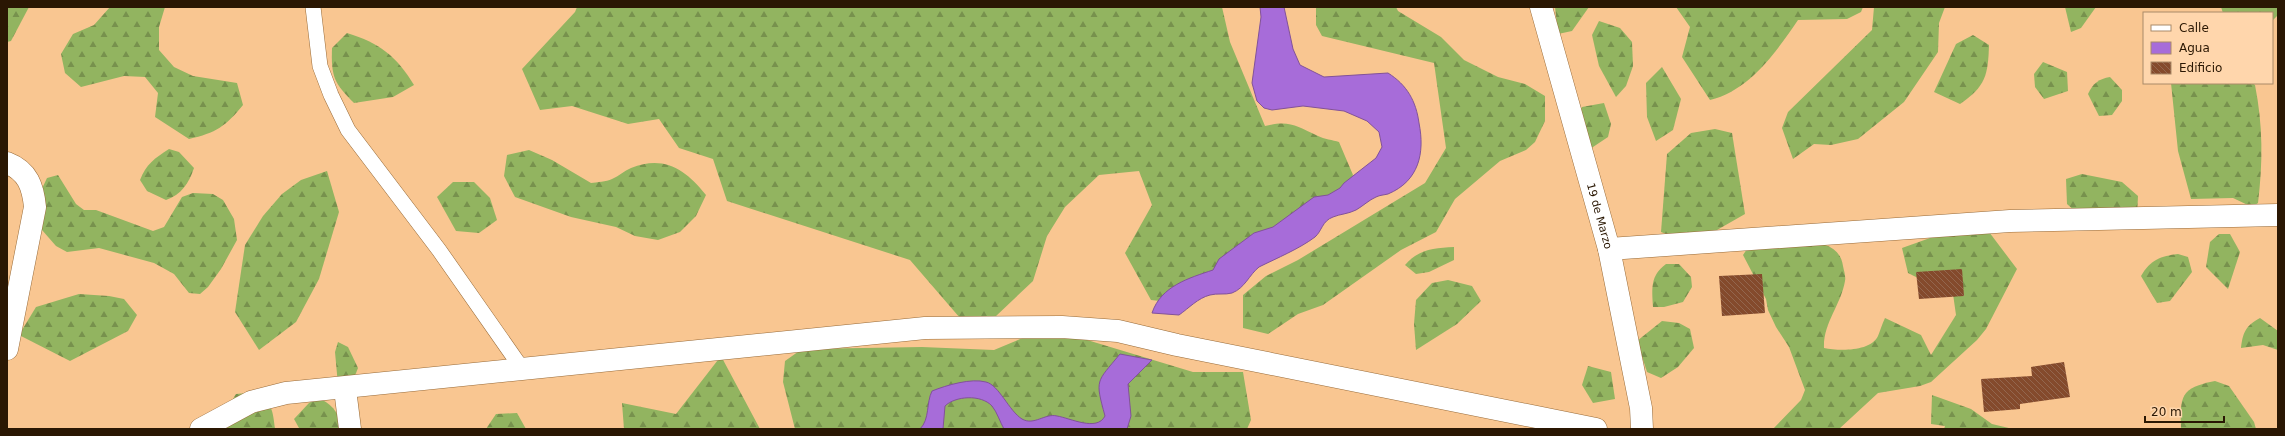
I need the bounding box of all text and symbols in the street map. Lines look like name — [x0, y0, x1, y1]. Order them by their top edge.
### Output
legend — [2143, 12, 2273, 84]
text: Calle — [2179, 21, 2209, 35]
text: Agua — [2179, 41, 2210, 55]
text: Edificio — [2179, 61, 2222, 75]
street label: 19 de Marzo — [1584, 182, 1615, 251]
scale bar — [2145, 398, 2224, 424]
text: 20 m — [2151, 405, 2182, 419]

